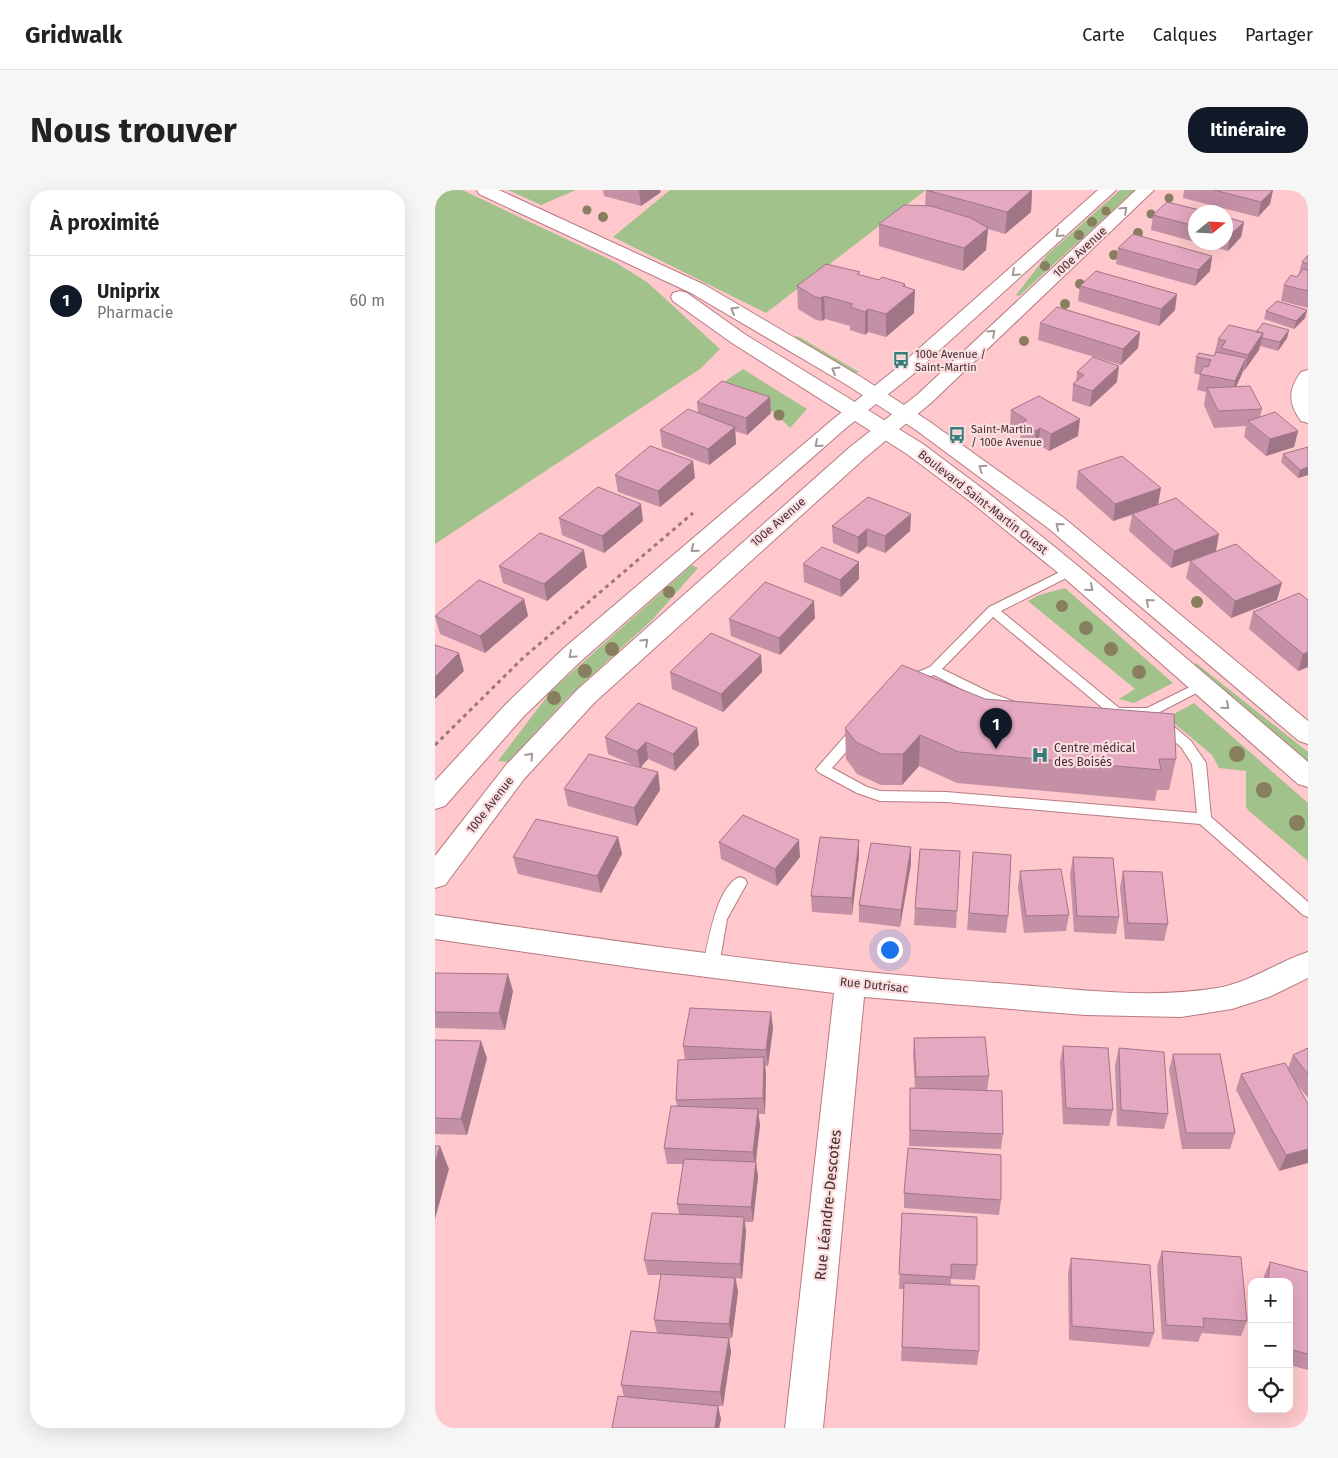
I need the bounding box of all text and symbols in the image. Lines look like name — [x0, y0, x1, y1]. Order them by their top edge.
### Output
text: Gridwalk — [25, 21, 122, 49]
text: Carte — [1082, 24, 1125, 46]
text: Calques — [1153, 24, 1217, 46]
text: Partager — [1245, 24, 1313, 46]
button: Itinéraire — [1188, 107, 1308, 153]
text: Nous trouver — [30, 109, 237, 151]
north arrow — [1188, 205, 1233, 250]
one-way arrow — [1118, 207, 1127, 216]
text: À proximité — [50, 210, 159, 236]
street label: 100e Avenue — [1050, 224, 1110, 280]
one-way arrow — [1055, 228, 1064, 237]
one-way arrow — [1011, 267, 1020, 276]
text: Uniprix — [97, 280, 160, 303]
text: 1 — [62, 291, 70, 310]
text: 60 m — [350, 291, 385, 310]
text: Pharmacie — [97, 303, 174, 322]
one-way arrow — [730, 306, 739, 316]
one-way arrow — [987, 330, 996, 339]
place label: 100e Avenue / Saint-Martin — [915, 348, 986, 374]
bus stop icon: 100e Avenue / Saint-Martin — [891, 350, 911, 370]
one-way arrow — [831, 366, 840, 376]
place label: Saint-Martin / 100e Avenue — [971, 423, 1042, 449]
bus stop icon: Saint-Martin / 100e Avenue — [947, 425, 967, 445]
one-way arrow — [815, 438, 824, 446]
street label: Boulevard Saint-Martin Ouest — [915, 447, 1051, 557]
one-way arrow — [978, 465, 988, 474]
street label: 100e Avenue — [748, 494, 808, 550]
one-way arrow — [1056, 523, 1065, 531]
one-way arrow — [691, 543, 700, 552]
one-way arrow — [1084, 583, 1093, 591]
one-way arrow — [1146, 599, 1155, 608]
one-way arrow — [640, 639, 649, 648]
one-way arrow — [568, 650, 577, 659]
one-way arrow — [1221, 701, 1230, 710]
pin: 1 — [980, 708, 1012, 749]
place label: Centre médical des Boisés — [1054, 741, 1136, 769]
hospital icon: Centre médical des Boisés — [1030, 745, 1050, 765]
one-way arrow — [524, 753, 533, 762]
street label: 100e Avenue — [464, 774, 516, 836]
your location — [877, 937, 903, 963]
street label: Rue Dutrisac — [839, 974, 909, 996]
street label: Rue Léandre-Descotes — [811, 1129, 845, 1281]
map controls — [1248, 1278, 1293, 1413]
button: + — [1248, 1278, 1293, 1323]
button: − — [1248, 1323, 1293, 1368]
button: locate — [1248, 1368, 1293, 1413]

